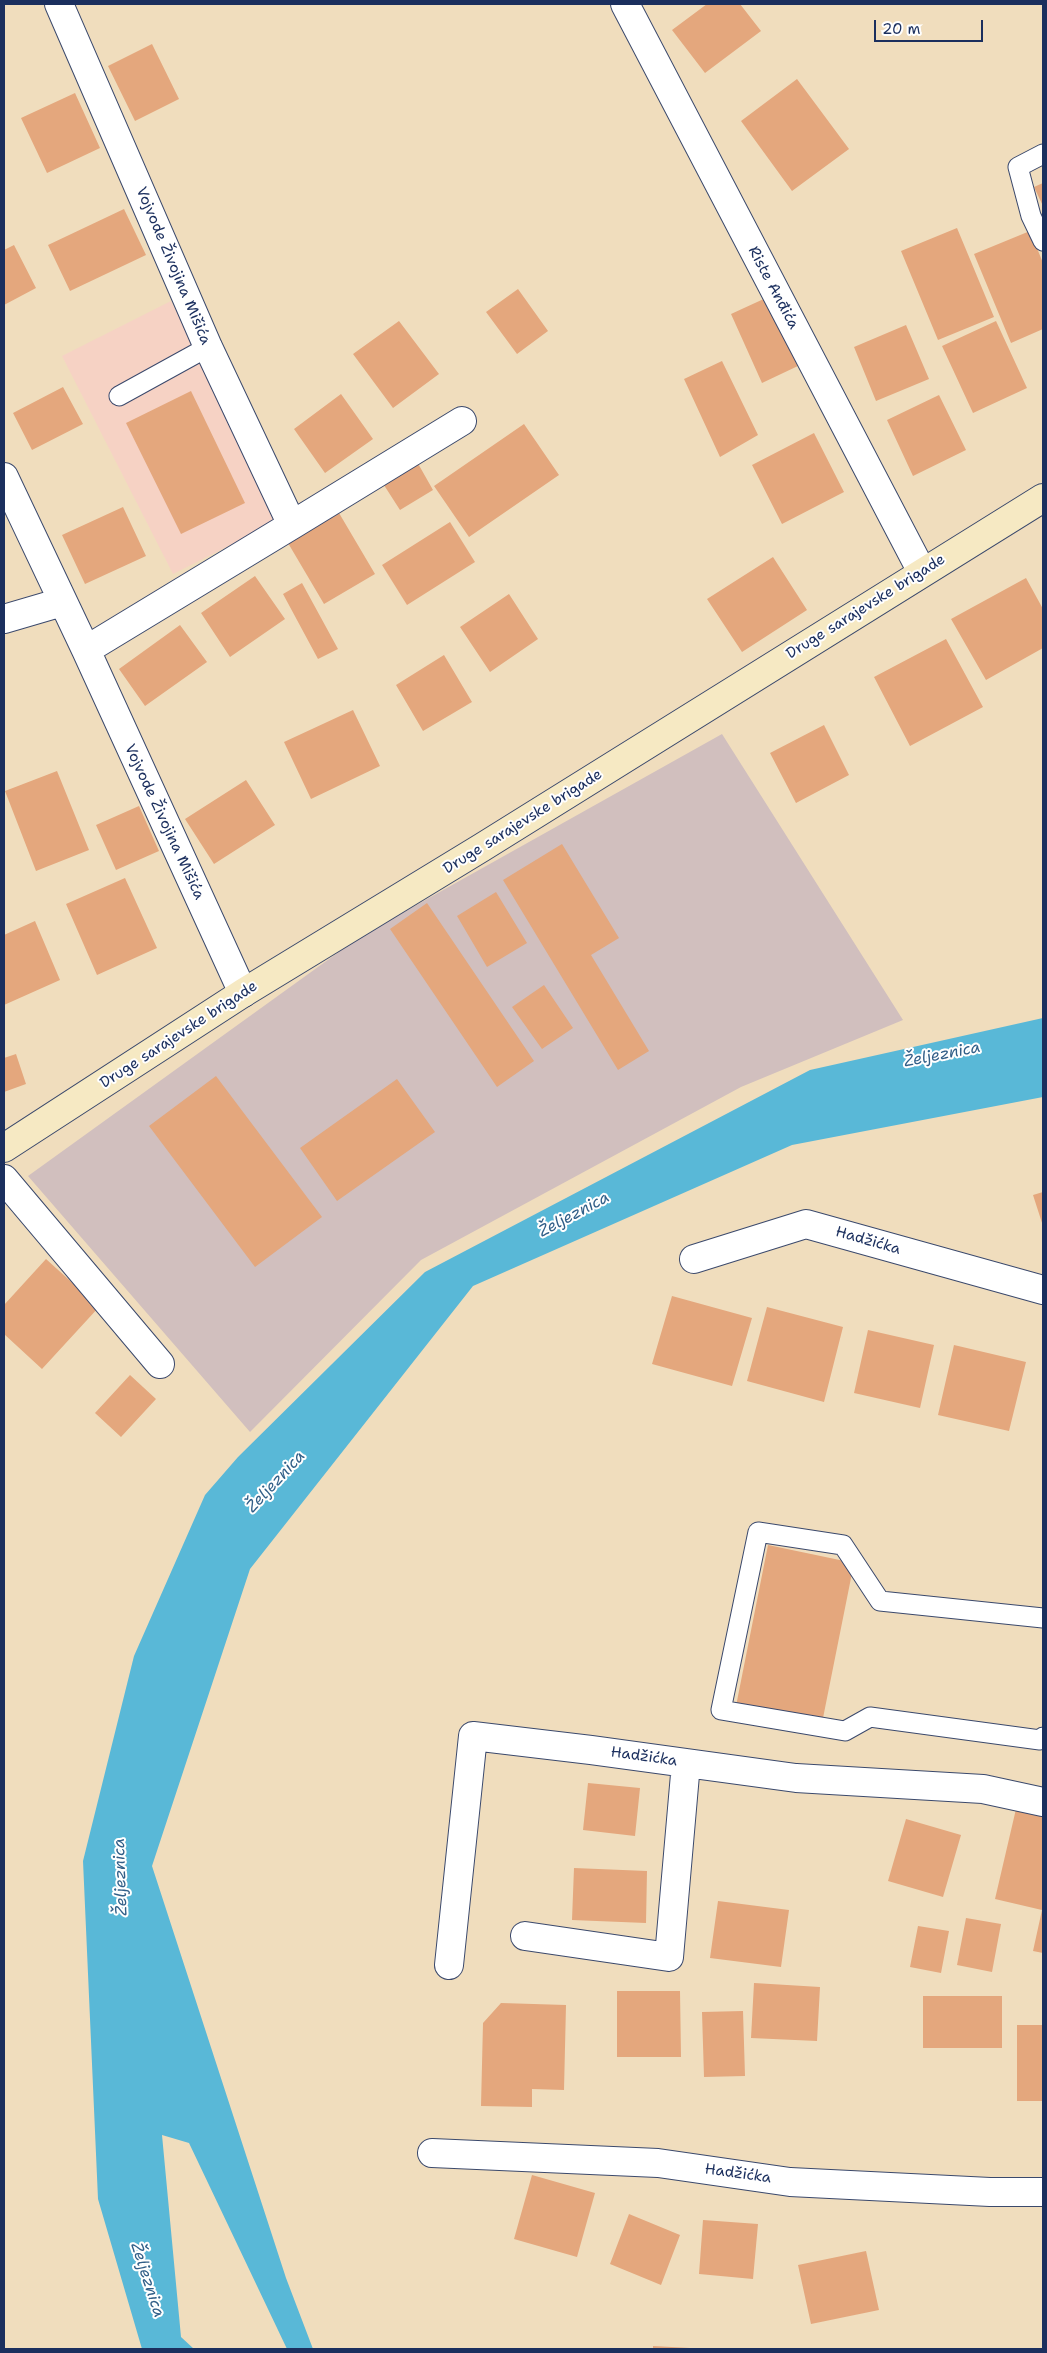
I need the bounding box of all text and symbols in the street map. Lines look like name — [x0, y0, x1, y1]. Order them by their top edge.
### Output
scale bar — [877, 10, 986, 42]
text: 20 m — [882, 19, 921, 39]
street label: Vojvode Živojina Mišića — [132, 185, 214, 347]
street label: Riste Anđića — [744, 244, 802, 332]
street label: Druge sarajevske brigade — [783, 551, 949, 663]
street label: Vojvode Živojina Mišića — [120, 741, 208, 903]
street label: Druge sarajevske brigade — [440, 766, 606, 878]
street label: Druge sarajevske brigade — [97, 977, 261, 1093]
water label: Željeznica — [902, 1038, 982, 1072]
water label: Željeznica — [535, 1188, 613, 1242]
street label: Hadžićka — [833, 1223, 903, 1259]
water label: Željeznica — [242, 1447, 310, 1517]
street label: Hadžićka — [610, 1743, 678, 1771]
water label: Željeznica — [110, 1838, 132, 1916]
street label: Hadžićka — [704, 2160, 772, 2188]
water label: Željeznica — [126, 2240, 168, 2320]

